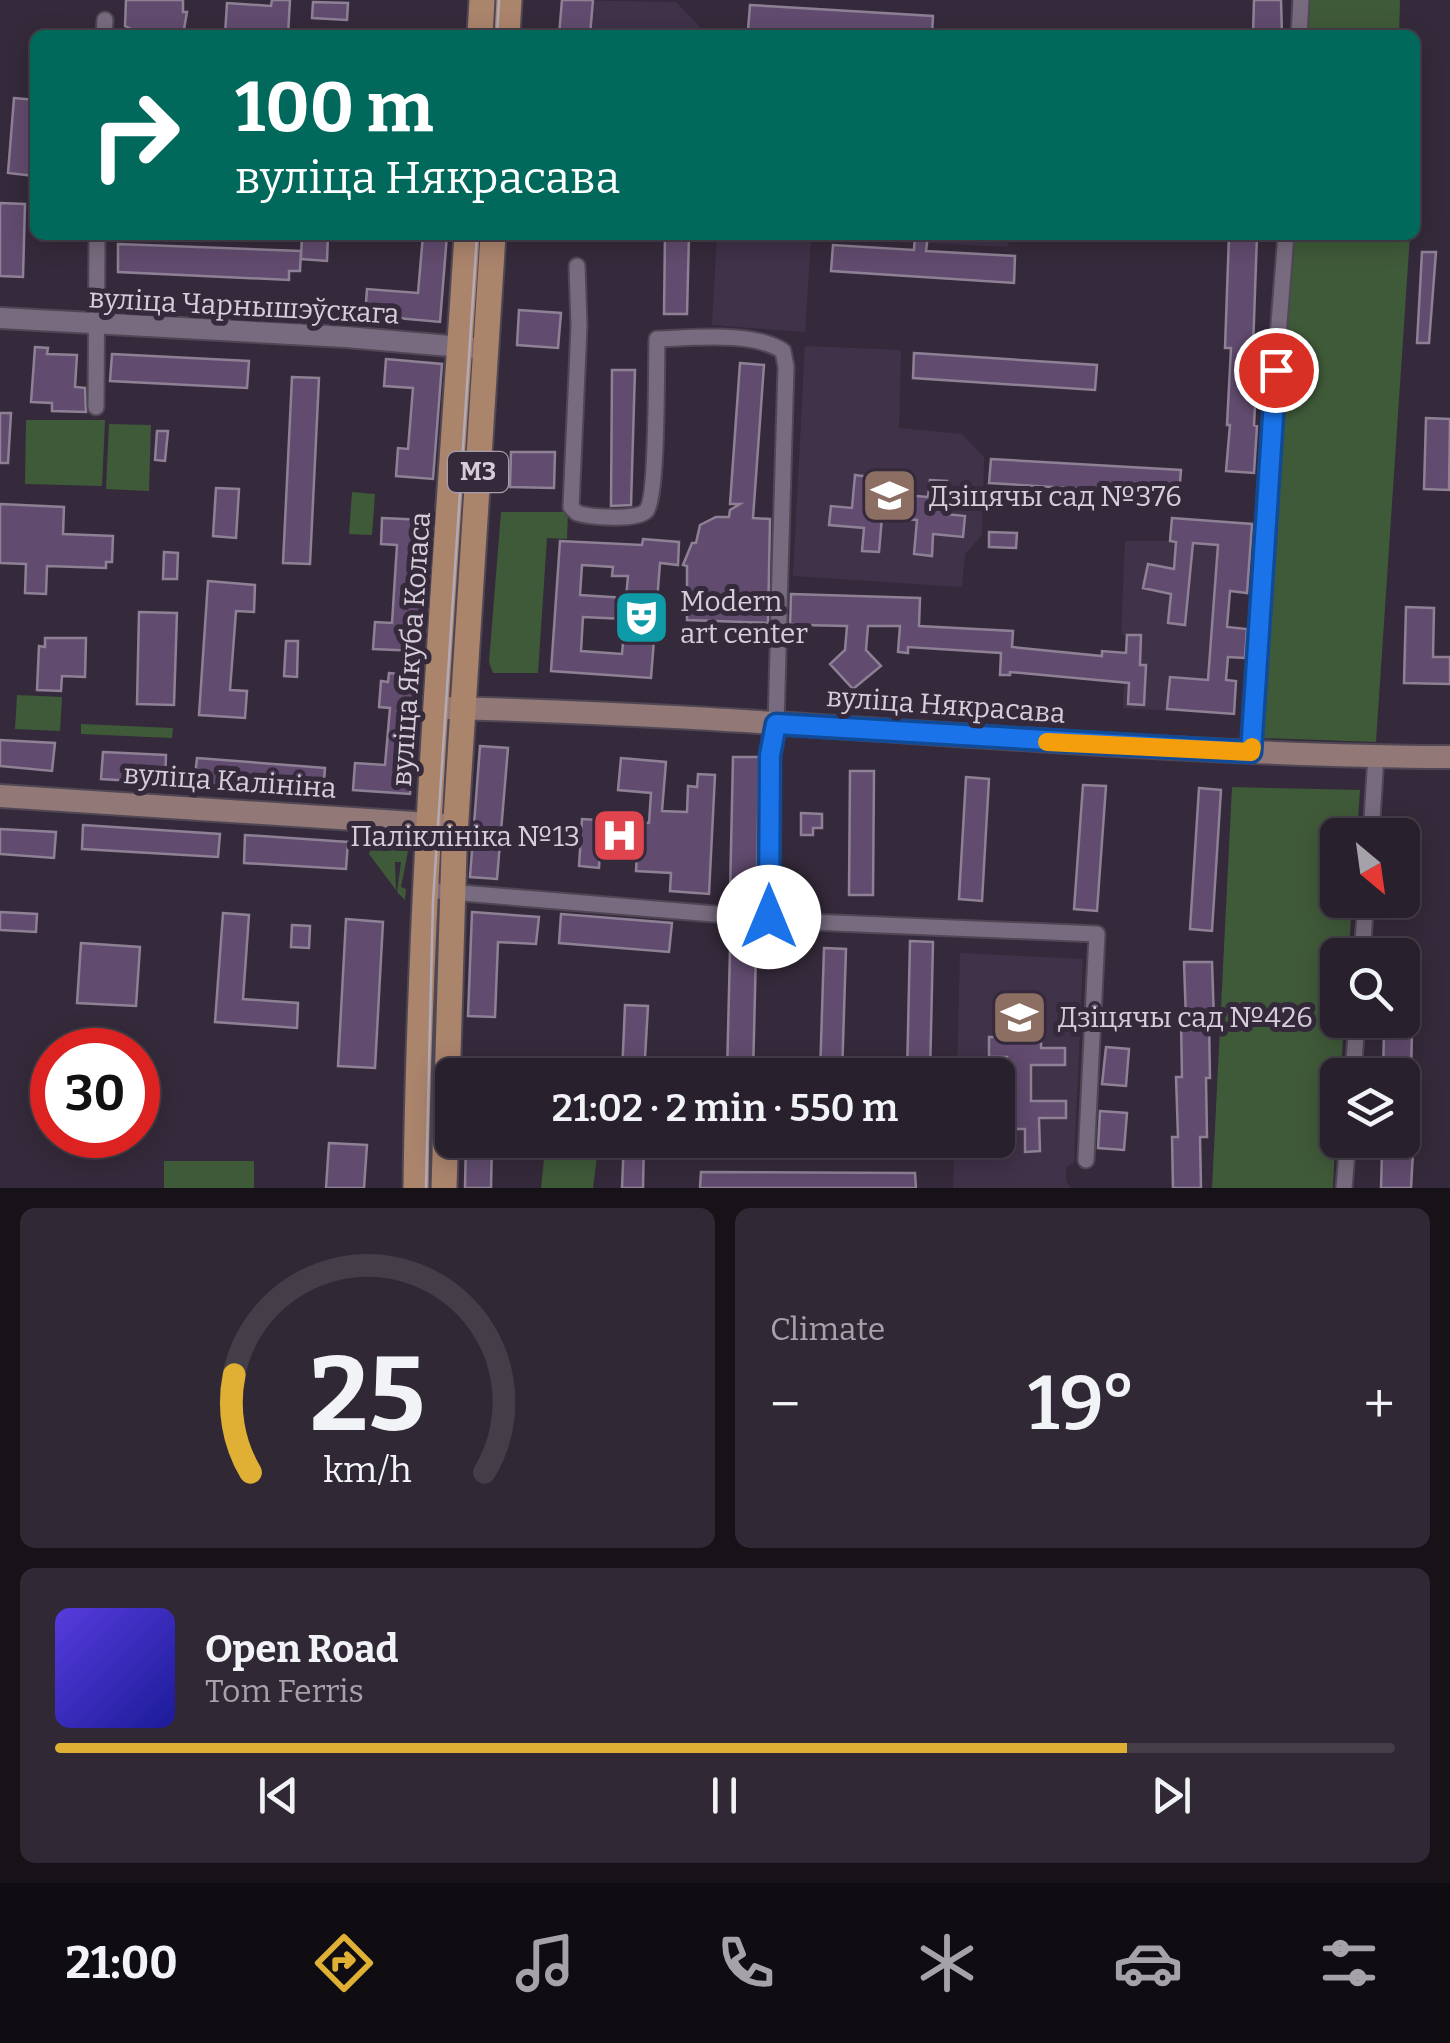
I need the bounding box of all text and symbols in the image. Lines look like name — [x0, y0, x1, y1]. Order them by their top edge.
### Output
text: 100 m — [235, 66, 434, 150]
icon: right — [70, 70, 200, 200]
text: вуліца Някрасава — [235, 151, 620, 205]
street label: вуліца Чарнышэўскага — [88, 281, 400, 331]
pin — [1234, 328, 1319, 413]
icon: arrive — [1249, 343, 1304, 398]
road number: М3 — [448, 452, 508, 492]
school or university icon: Дзіцячы сад №376 — [860, 466, 920, 526]
place label: Дзіцячы сад №376 — [929, 480, 1182, 513]
street label: вуліца Якуба Коласа — [385, 510, 437, 788]
place label: Modern art center — [680, 585, 808, 650]
theatre icon: Modern art center — [611, 587, 671, 647]
street label: вуліца Някрасава — [825, 680, 1067, 730]
street label: вуліца Калініна — [122, 757, 338, 805]
hospital icon: Паліклініка №13 — [589, 806, 649, 866]
north arrow — [1320, 818, 1420, 918]
map controls — [1320, 818, 1420, 1158]
place label: Паліклініка №13 — [350, 820, 580, 853]
position arrow — [717, 865, 821, 969]
button: search — [1320, 938, 1420, 1038]
school or university icon: Дзіцячы сад №426 — [989, 987, 1049, 1047]
place label: Дзіцячы сад №426 — [1058, 1001, 1313, 1034]
speed limit sign: 30 — [30, 1028, 160, 1158]
button: layers — [1320, 1058, 1420, 1158]
text: 21:02 · 2 min · 550 m — [552, 1085, 898, 1131]
text: Climate — [770, 1310, 885, 1348]
text: 25 — [310, 1333, 425, 1458]
text: 19° — [1028, 1359, 1136, 1449]
text: − — [770, 1372, 800, 1438]
text: + — [1364, 1372, 1395, 1438]
text: km/h — [323, 1449, 412, 1491]
text: Open Road — [205, 1626, 398, 1672]
text: Tom Ferris — [205, 1672, 364, 1710]
icon: previous — [251, 1768, 306, 1823]
icon: pause — [697, 1768, 752, 1823]
icon: next — [1144, 1768, 1199, 1823]
icon: directions — [309, 1928, 379, 1998]
icon: music — [510, 1928, 580, 1998]
icon: phone — [711, 1928, 781, 1998]
icon: climate — [912, 1928, 982, 1998]
icon: car — [1113, 1928, 1183, 1998]
icon: filters — [1314, 1928, 1384, 1998]
text: 21:00 — [66, 1936, 178, 1990]

